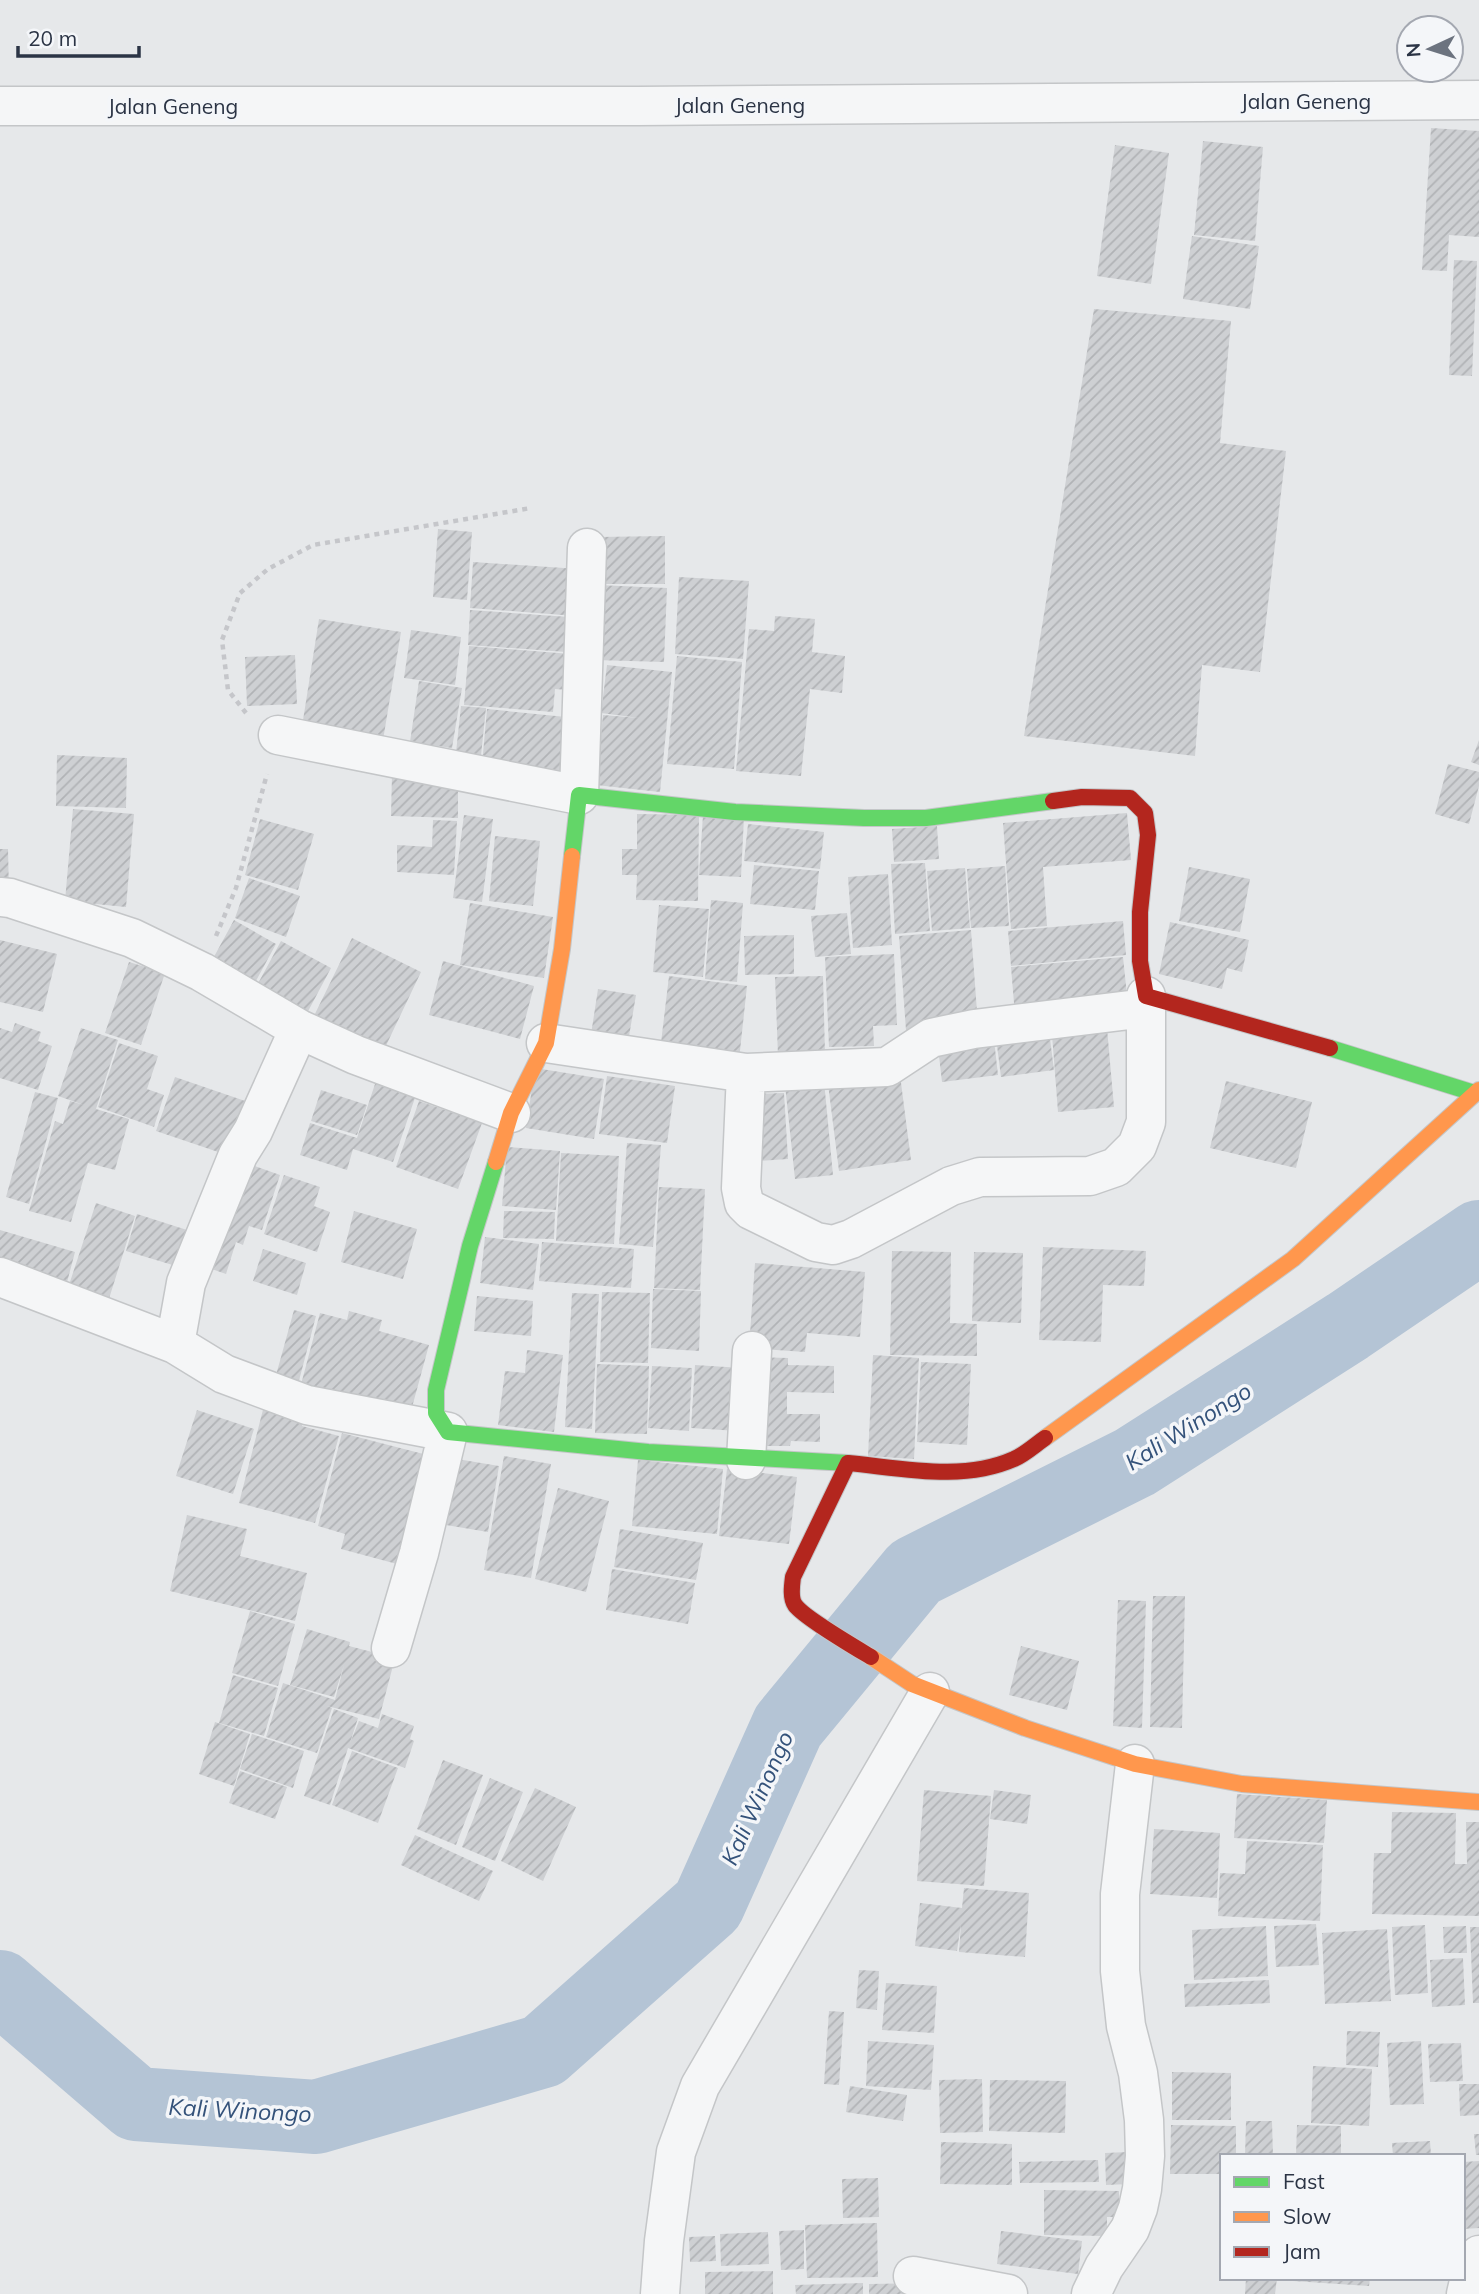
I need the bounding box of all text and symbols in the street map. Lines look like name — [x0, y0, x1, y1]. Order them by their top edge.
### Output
scale bar — [18, 14, 138, 58]
north arrow — [1395, 14, 1465, 84]
text: 20 m — [28, 25, 77, 51]
text: N — [1401, 42, 1426, 58]
street label: Jalan Geneng — [1241, 88, 1371, 114]
street label: Jalan Geneng — [675, 92, 805, 118]
street label: Jalan Geneng — [108, 93, 238, 119]
water label: Kali Winongo — [1119, 1376, 1257, 1476]
water label: Kali Winongo — [715, 1727, 799, 1869]
water label: Kali Winongo — [168, 2092, 312, 2128]
legend — [1220, 2154, 1465, 2280]
text: Fast — [1283, 2168, 1325, 2194]
text: Slow — [1283, 2203, 1331, 2229]
text: Jam — [1283, 2238, 1321, 2264]

